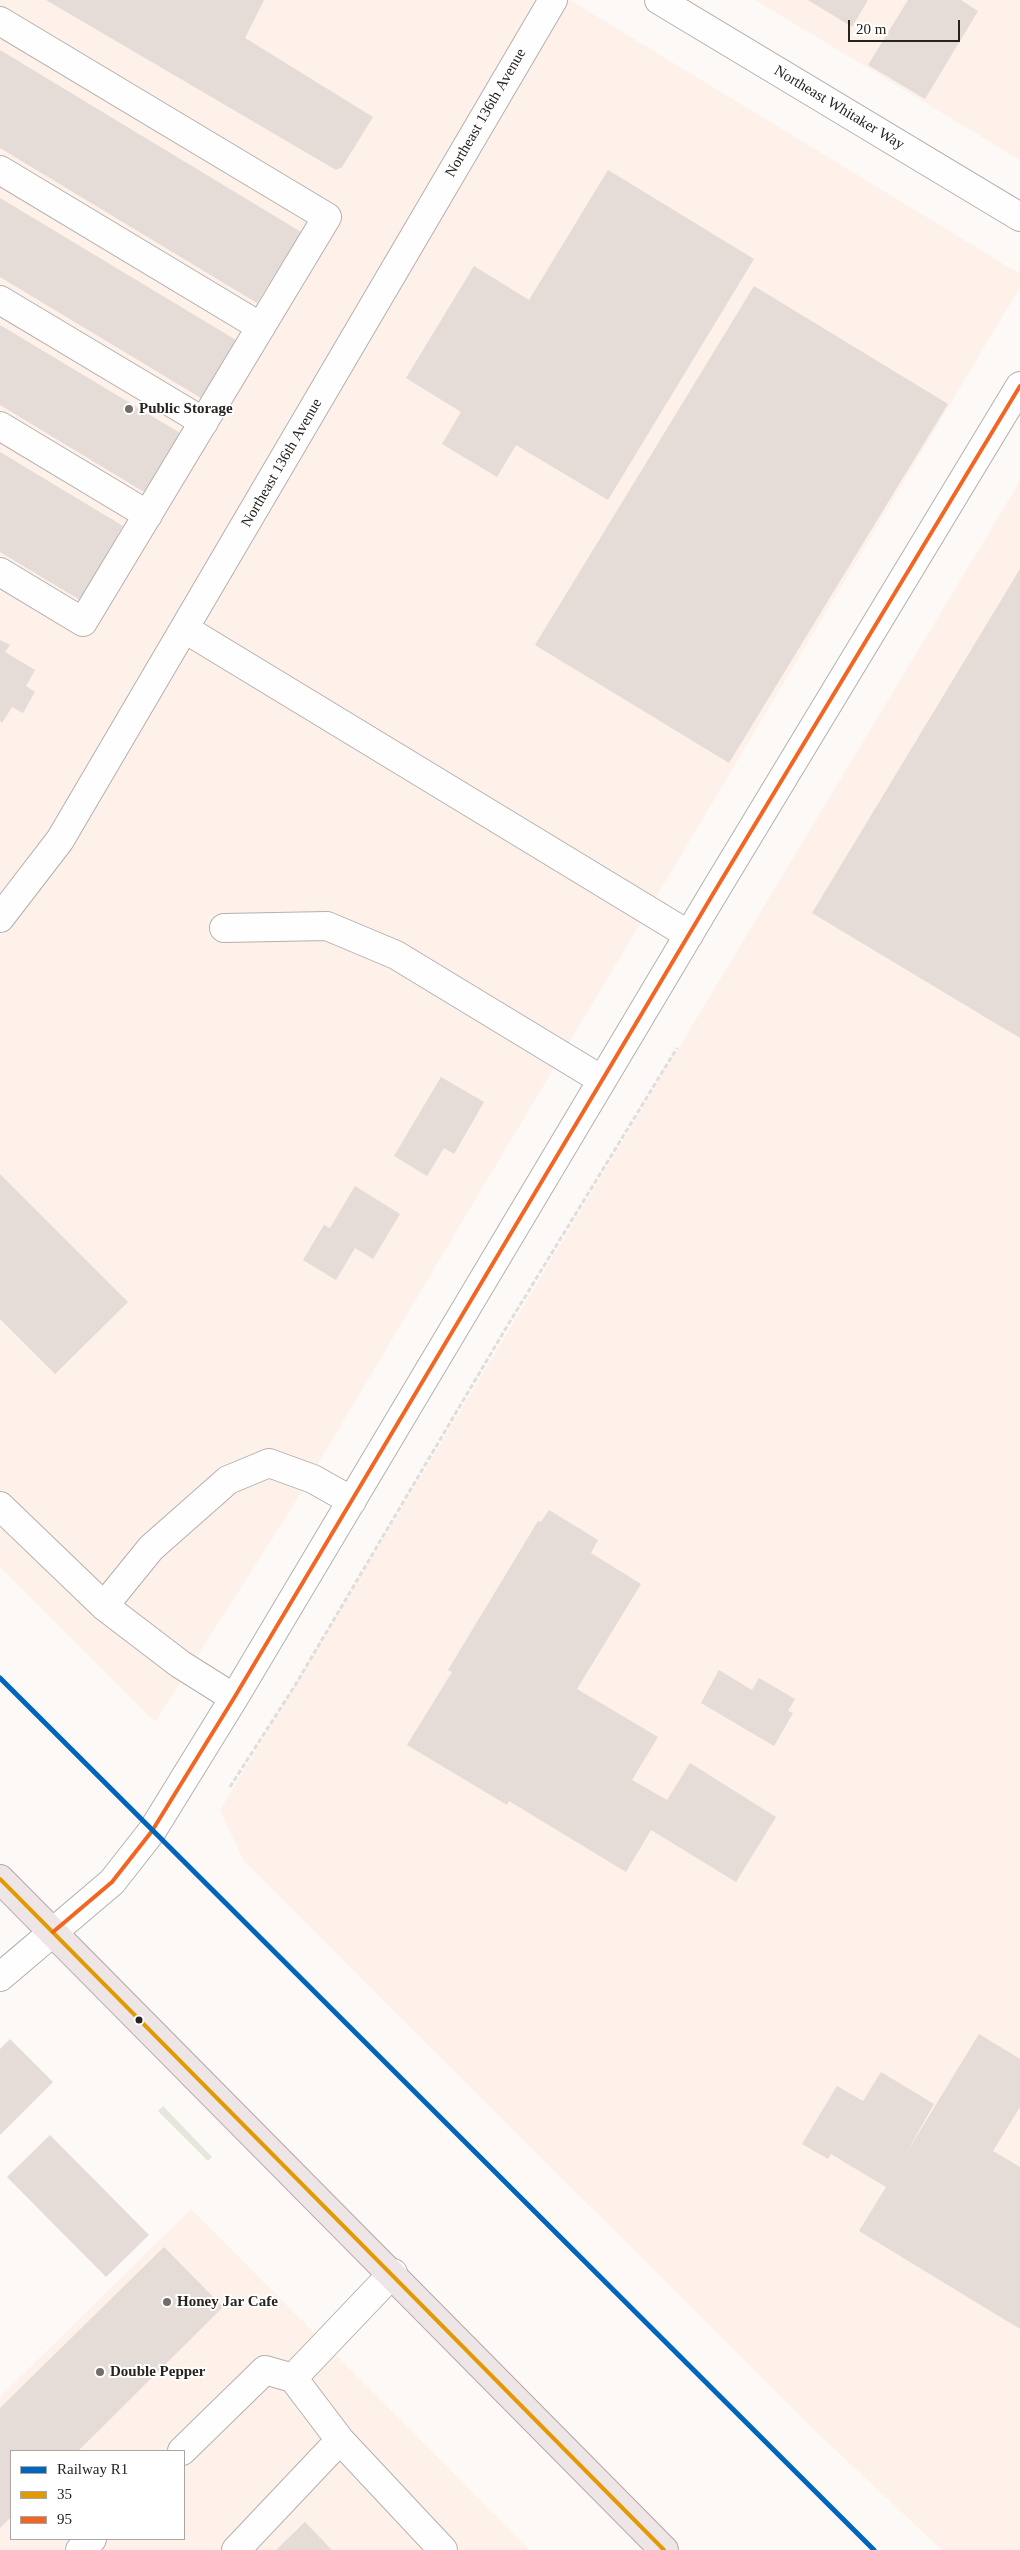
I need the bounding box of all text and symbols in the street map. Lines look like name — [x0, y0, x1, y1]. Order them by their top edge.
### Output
scale bar — [850, 10, 962, 42]
text: 20 m — [856, 21, 886, 37]
street label: Northeast 136th Avenue — [442, 45, 530, 181]
street label: Northeast Whitaker Way — [771, 62, 907, 154]
street label: Northeast 136th Avenue — [238, 395, 326, 531]
place label: Public Storage — [139, 400, 233, 418]
marker: Public Storage — [123, 403, 135, 415]
unlabelled marker — [134, 2015, 144, 2025]
place label: Honey Jar Cafe — [177, 2293, 278, 2311]
marker: Honey Jar Cafe — [161, 2296, 173, 2308]
place label: Double Pepper — [110, 2363, 205, 2381]
marker: Double Pepper — [94, 2366, 106, 2378]
legend — [10, 2450, 185, 2540]
text: Railway R1 — [57, 2461, 128, 2477]
text: 35 — [57, 2486, 72, 2502]
text: 95 — [57, 2511, 72, 2527]

